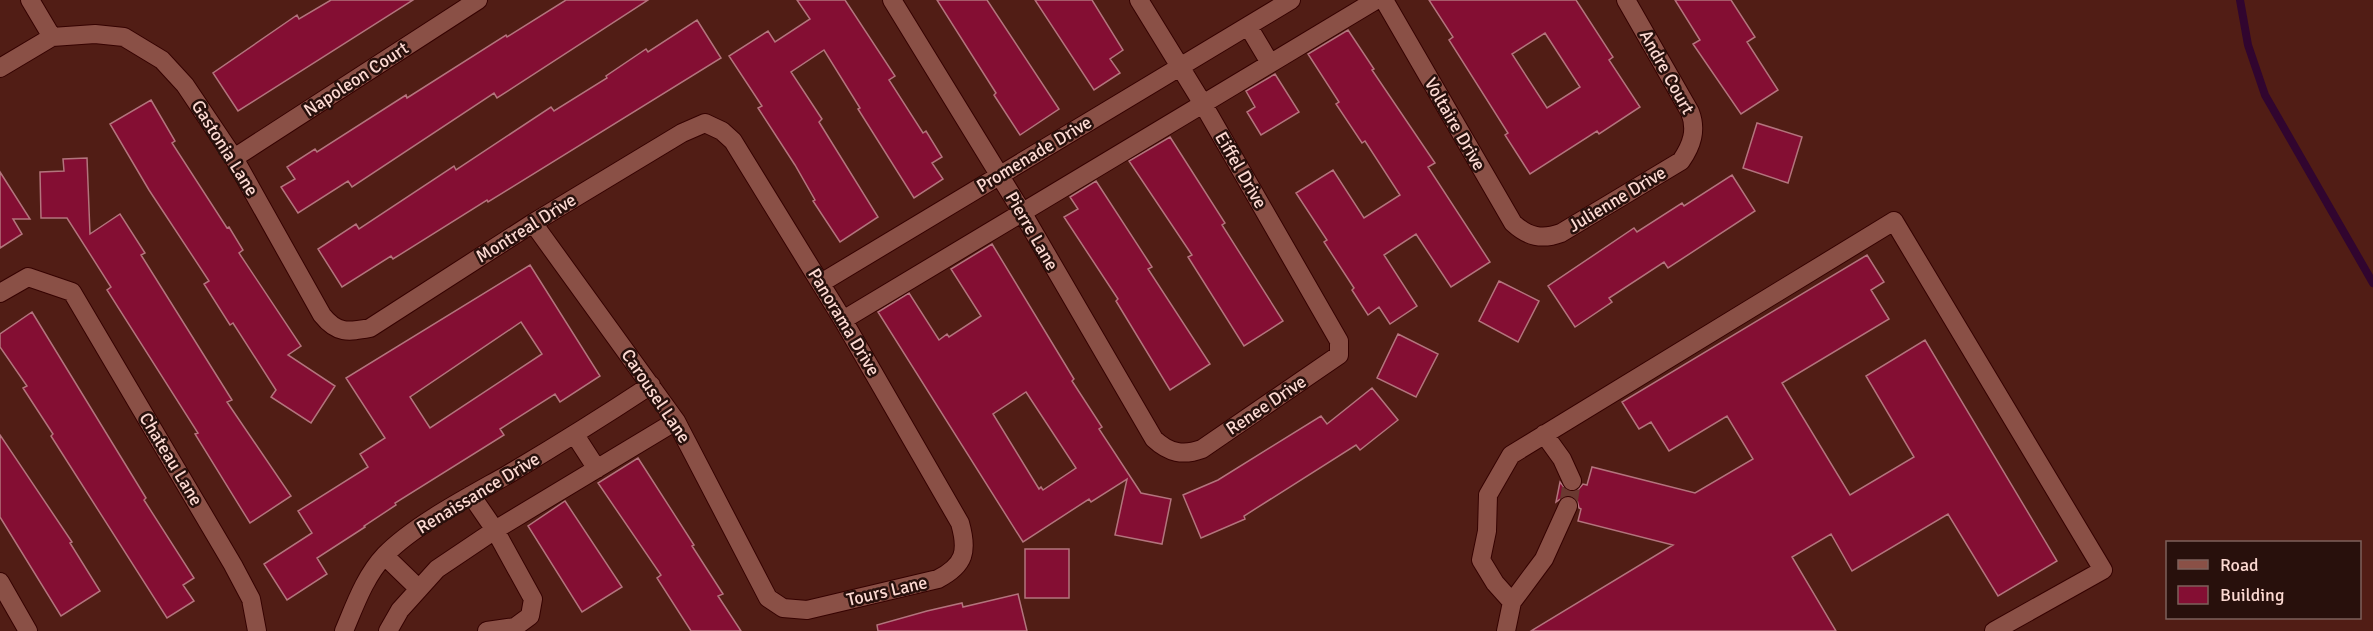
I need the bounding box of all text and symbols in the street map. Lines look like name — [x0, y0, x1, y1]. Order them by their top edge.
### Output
street label: Andre Court — [1635, 26, 1699, 118]
street label: Napoleon Court — [299, 37, 413, 121]
street label: Voltaire Drive — [1420, 74, 1490, 174]
street label: Gastonia Lane — [187, 96, 263, 200]
street label: Promenade Drive — [972, 111, 1096, 197]
street label: Eiffel Drive — [1210, 128, 1272, 212]
street label: Julienne Drive — [1564, 161, 1670, 237]
street label: Montreal Drive — [472, 188, 580, 268]
street label: Pierre Lane — [1001, 188, 1063, 274]
street label: Panorama Drive — [803, 264, 885, 380]
street label: Carousel Lane — [616, 345, 696, 447]
street label: Renee Drive — [1222, 370, 1310, 440]
street label: Chateau Lane — [135, 408, 207, 510]
street label: Renaissance Drive — [412, 448, 544, 538]
legend — [2166, 541, 2361, 619]
text: Road — [2220, 554, 2259, 576]
street label: Tours Lane — [844, 571, 930, 611]
text: Building — [2220, 584, 2284, 606]

